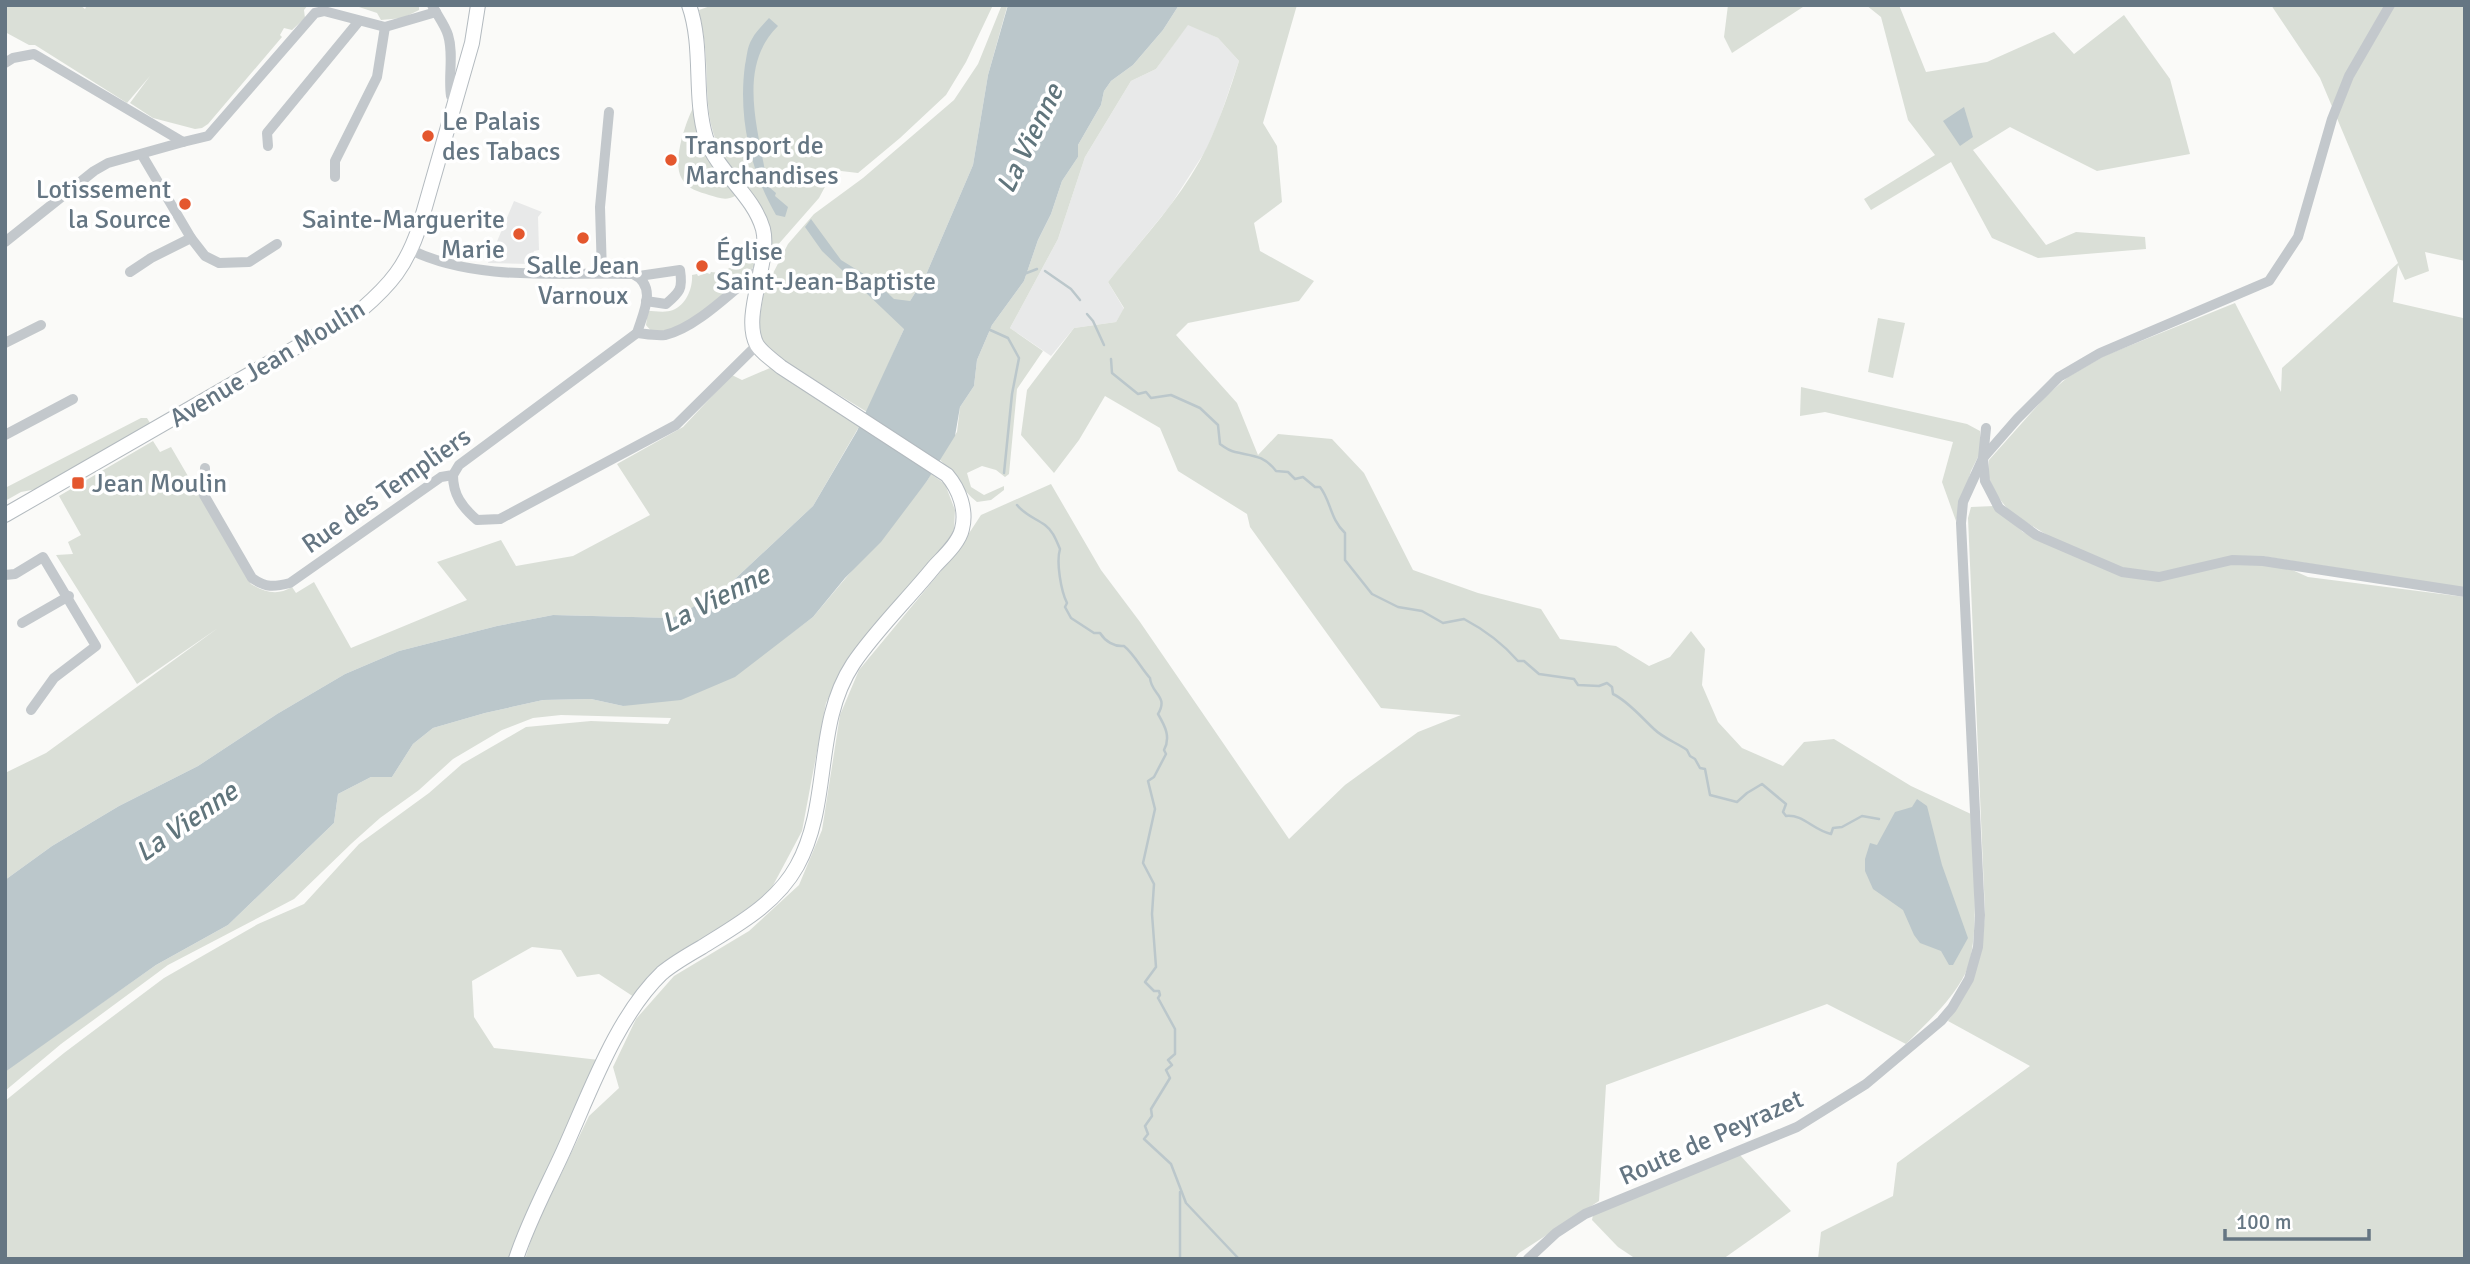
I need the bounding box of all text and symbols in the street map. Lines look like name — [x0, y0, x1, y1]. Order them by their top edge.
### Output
water label: La Vienne — [989, 77, 1072, 198]
place label: Le Palais des Tabacs — [442, 106, 560, 168]
marker: Le Palais des Tabacs — [420, 128, 436, 144]
place label: Transport de Marchandises — [685, 130, 839, 192]
marker: Transport de Marchandises — [663, 152, 679, 168]
place label: Lotissement la Source — [36, 174, 171, 236]
marker: Lotissement la Source — [177, 196, 193, 212]
place label: Sainte-Marguerite Marie — [302, 204, 505, 266]
marker: Sainte-Marguerite Marie — [511, 226, 527, 242]
marker: Salle Jean Varnoux — [575, 230, 591, 246]
place label: Église Saint-Jean-Baptiste — [716, 236, 936, 298]
place label: Salle Jean Varnoux — [526, 250, 640, 312]
marker: Église Saint-Jean-Baptiste — [694, 258, 710, 274]
street label: Avenue Jean Moulin — [164, 293, 371, 435]
street label: Rue des Templiers — [296, 421, 477, 561]
place label: Jean Moulin — [92, 468, 227, 500]
marker: Jean Moulin — [70, 475, 86, 491]
water label: La Vienne — [656, 556, 777, 641]
water label: La Vienne — [129, 773, 246, 869]
street label: Route de Peyrazet — [1615, 1083, 1808, 1193]
scale bar — [2225, 1198, 2368, 1242]
text: 100 m — [2236, 1209, 2291, 1235]

